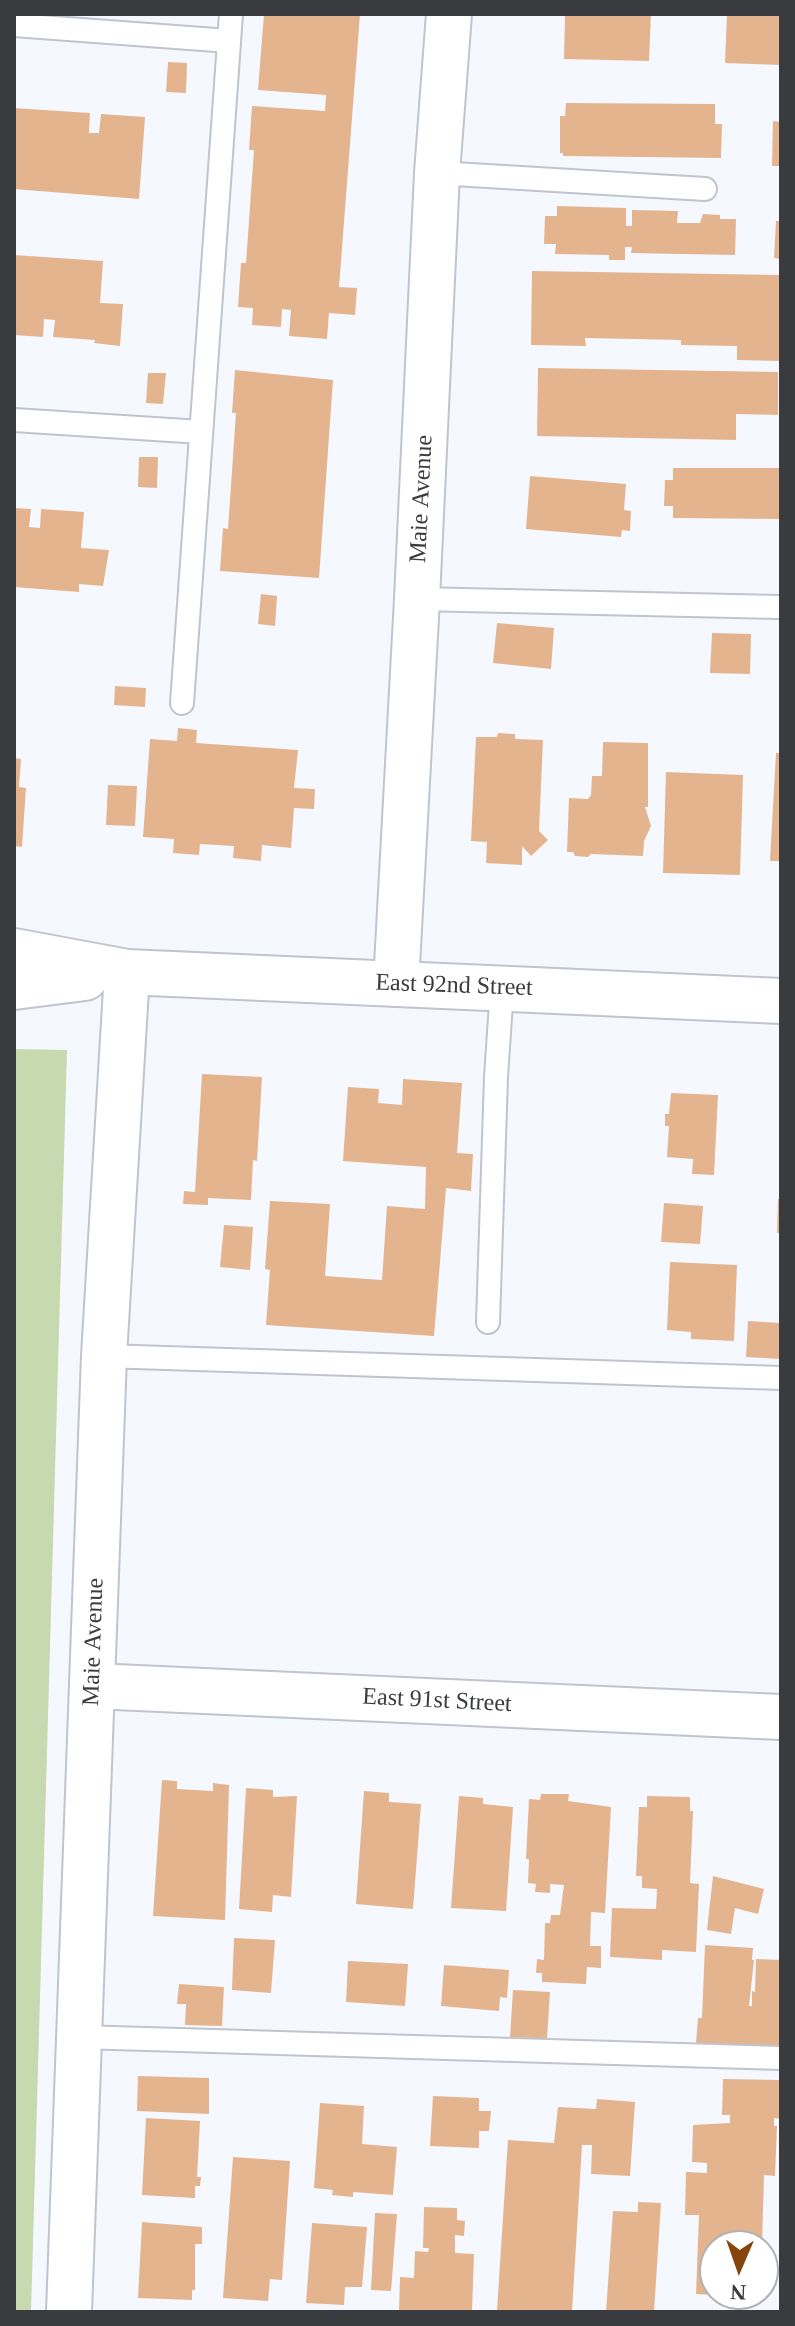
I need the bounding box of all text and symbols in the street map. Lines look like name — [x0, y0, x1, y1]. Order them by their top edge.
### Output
street label: Maie Avenue — [404, 434, 440, 564]
street label: East 92nd Street — [375, 969, 533, 1003]
street label: Maie Avenue — [77, 1577, 111, 1707]
street label: East 91st Street — [362, 1683, 512, 1719]
north arrow — [699, 2230, 779, 2310]
text: N — [730, 2280, 747, 2305]

